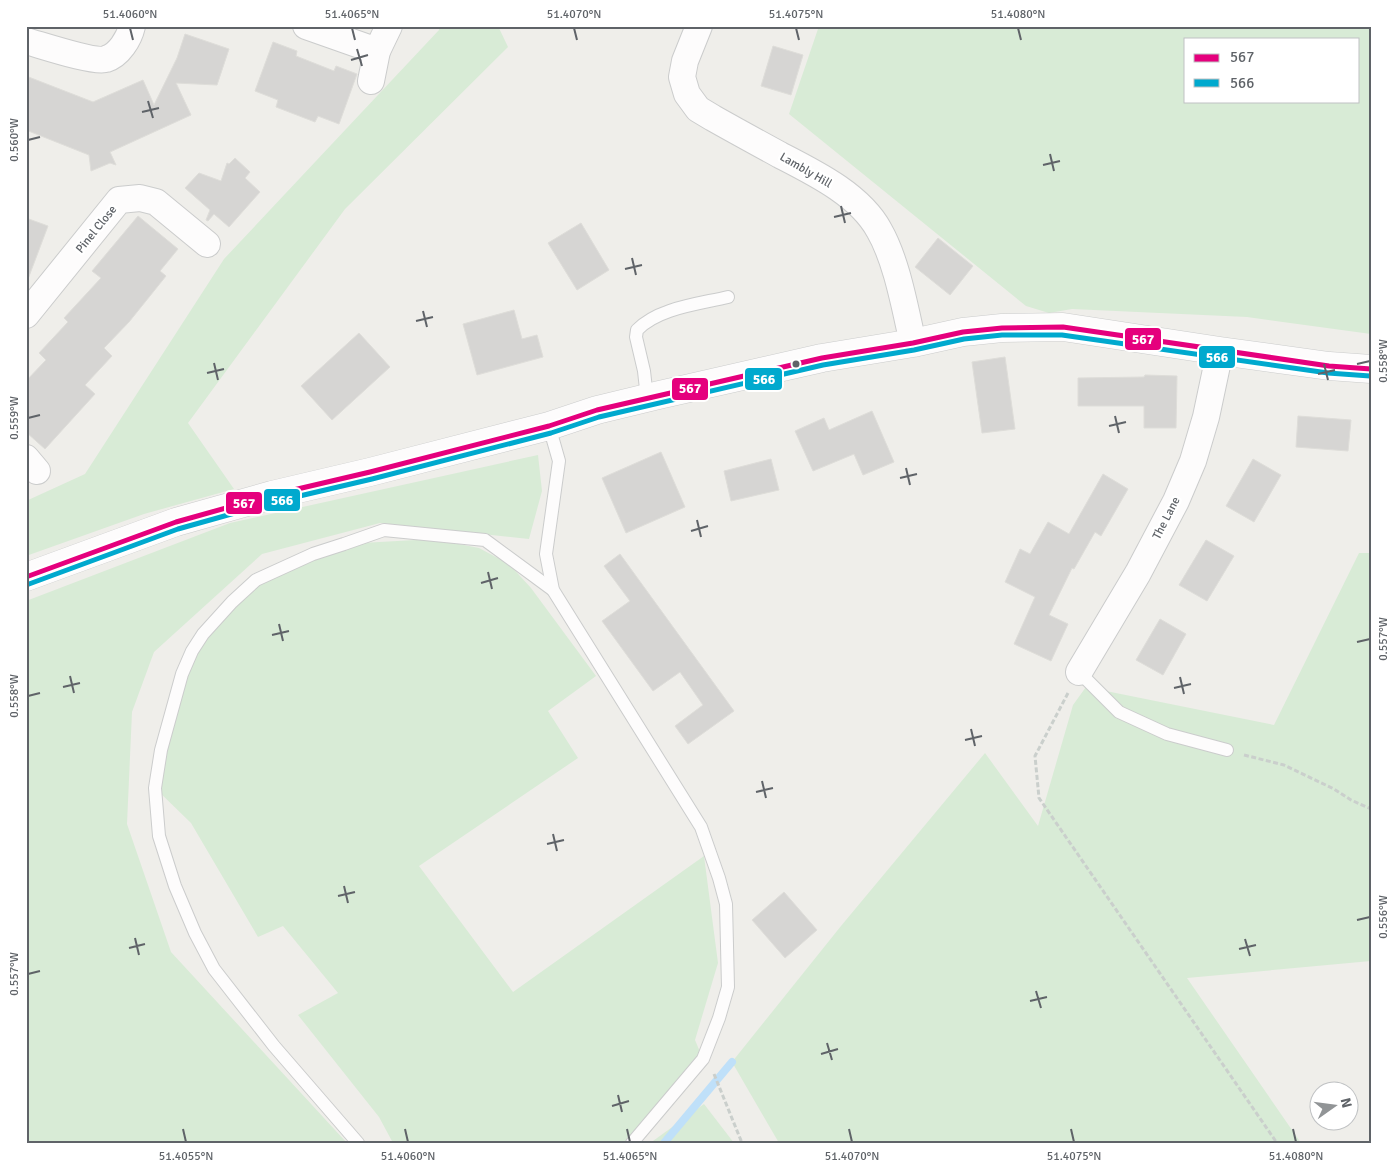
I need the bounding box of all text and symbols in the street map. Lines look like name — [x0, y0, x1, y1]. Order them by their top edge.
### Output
text: 51.4060°N — [103, 7, 157, 22]
text: 51.4065°N — [325, 7, 379, 22]
text: 51.4070°N — [547, 7, 601, 22]
text: 51.4075°N — [769, 7, 823, 22]
text: 51.4080°N — [991, 7, 1045, 22]
legend — [1184, 38, 1360, 102]
text: 567 — [1230, 48, 1254, 66]
text: 566 — [1230, 74, 1254, 92]
text: 0.560°W — [7, 118, 22, 162]
street label: Lambly Hill — [777, 149, 835, 192]
street label: Pinel Close — [73, 202, 120, 256]
line badge: 567 — [1124, 327, 1162, 351]
text: 567 — [1132, 331, 1155, 348]
text: 0.558°W — [1376, 339, 1391, 383]
line badge: 566 — [1198, 345, 1236, 369]
text: 566 — [1206, 349, 1229, 366]
unlabelled marker — [791, 359, 801, 369]
line badge: 566 — [744, 367, 783, 391]
text: 566 — [753, 371, 776, 388]
line badge: 567 — [671, 377, 709, 401]
text: 567 — [679, 380, 702, 397]
text: 0.559°W — [7, 396, 22, 440]
line badge: 566 — [263, 488, 301, 512]
line badge: 567 — [225, 491, 263, 515]
text: 566 — [271, 492, 294, 509]
street label: The Lane — [1149, 494, 1184, 542]
text: 567 — [233, 495, 256, 512]
text: 0.557°W — [1376, 617, 1391, 661]
text: 0.558°W — [7, 674, 22, 718]
text: 0.556°W — [1376, 895, 1391, 939]
text: 0.557°W — [7, 952, 22, 996]
north arrow — [1310, 1082, 1360, 1132]
text: N — [1337, 1096, 1356, 1110]
text: 51.4055°N — [159, 1149, 213, 1164]
text: 51.4060°N — [381, 1149, 435, 1164]
text: 51.4065°N — [603, 1149, 657, 1164]
text: 51.4070°N — [825, 1149, 879, 1164]
text: 51.4075°N — [1047, 1149, 1101, 1164]
text: 51.4080°N — [1269, 1149, 1323, 1164]

